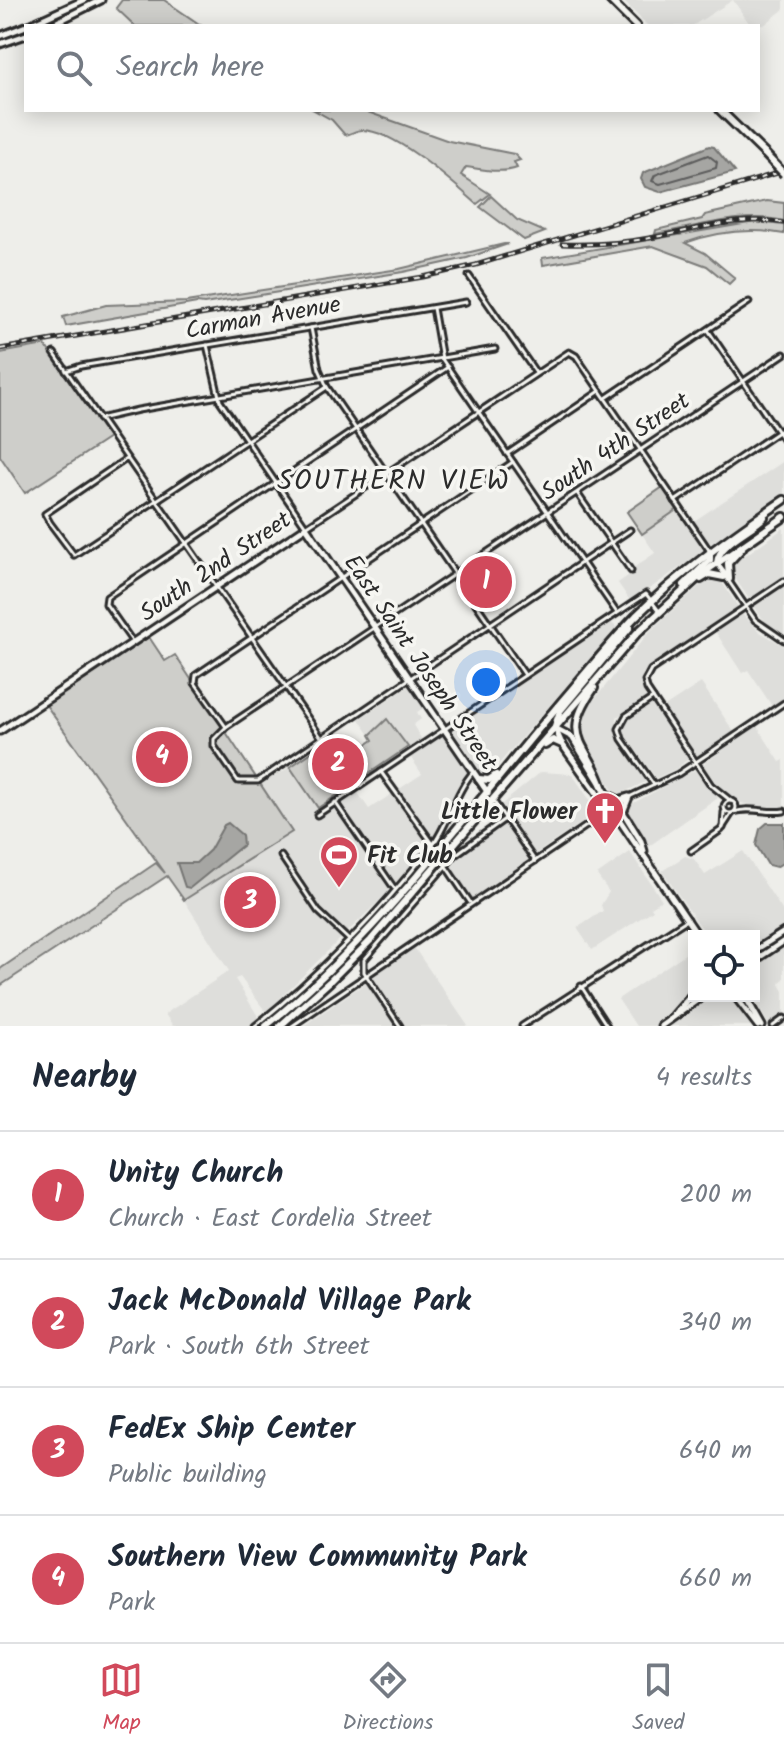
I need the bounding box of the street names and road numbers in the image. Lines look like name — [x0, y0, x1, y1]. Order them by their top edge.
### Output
street label: Carman Avenue — [183, 286, 344, 351]
street label: South 4th Street — [533, 382, 699, 512]
street label: South 2nd Street — [132, 501, 300, 633]
street label: East Saint Joseph Street — [333, 547, 507, 780]

